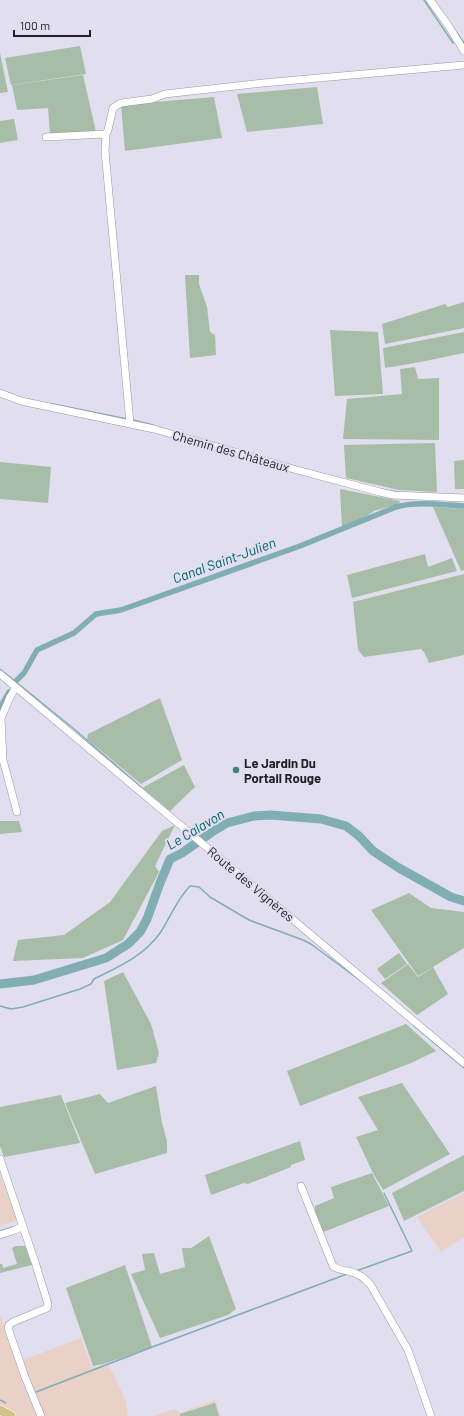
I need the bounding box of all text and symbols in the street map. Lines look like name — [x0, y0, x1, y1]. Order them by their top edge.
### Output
scale bar — [14, 12, 90, 38]
text: 100 m — [20, 18, 50, 32]
street label: Chemin des Châteaux — [171, 427, 291, 475]
water label: Canal Saint-Julien — [170, 533, 278, 587]
place label: Le Jardin Du Portail Rouge — [244, 755, 321, 786]
marker: Le Jardin Du Portail Rouge — [231, 765, 241, 775]
water label: Le Calavon — [163, 805, 227, 853]
street label: Route des Vignères — [204, 843, 298, 925]

